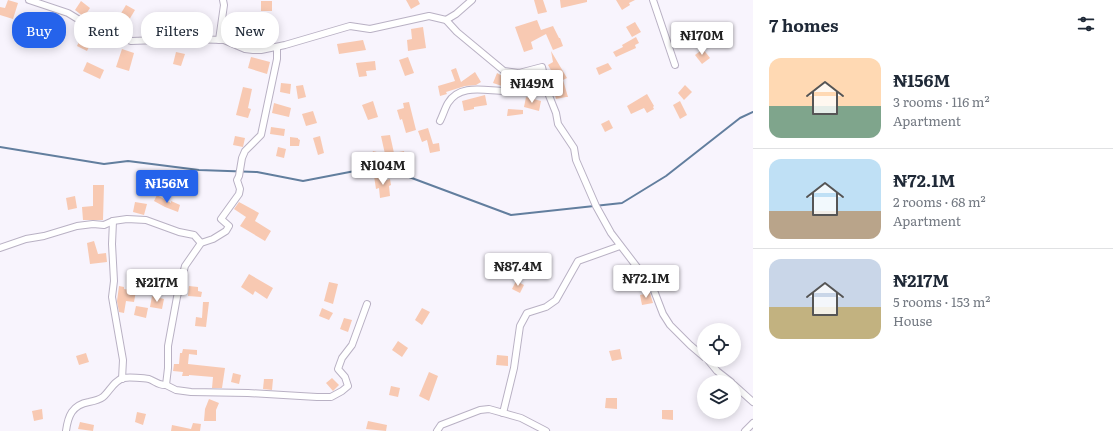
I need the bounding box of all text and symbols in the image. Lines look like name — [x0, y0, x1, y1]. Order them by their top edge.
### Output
chip: Buy — [12, 12, 66, 48]
chip: Rent — [74, 12, 133, 48]
chip: Filters — [141, 12, 213, 48]
chip: New — [221, 12, 279, 48]
text: 7 homes — [769, 12, 839, 37]
icon: filters — [1075, 13, 1097, 35]
pin: ₦170M — [674, 22, 730, 56]
text: ₦170M — [680, 25, 724, 44]
text: ₦156M — [893, 67, 950, 92]
pin: ₦149M — [504, 70, 560, 104]
text: ₦149M — [510, 73, 554, 92]
icon: home — [801, 74, 849, 122]
text: 3 rooms · 116 m² — [893, 92, 990, 111]
text: Apartment — [893, 111, 961, 130]
pin: ₦104M — [355, 152, 411, 186]
text: ₦104M — [361, 155, 405, 174]
text: ₦72.1M — [893, 167, 955, 192]
pin: ₦156M — [139, 170, 195, 204]
text: ₦156M — [145, 173, 189, 192]
icon: home — [801, 175, 849, 223]
text: 2 rooms · 68 m² — [893, 192, 986, 211]
text: Apartment — [893, 211, 961, 230]
pin: ₦87.4M — [485, 253, 551, 287]
text: ₦87.4M — [494, 256, 542, 275]
pin: ₦72.1M — [613, 265, 679, 299]
text: ₦217M — [893, 267, 949, 292]
text: ₦72.1M — [622, 268, 670, 287]
pin: ₦217M — [129, 269, 185, 303]
text: ₦217M — [136, 272, 178, 291]
icon: home — [801, 275, 849, 323]
text: 5 rooms · 153 m² — [893, 292, 991, 311]
text: House — [893, 311, 932, 330]
map controls — [697, 323, 741, 419]
button: locate — [697, 323, 741, 367]
button: layers — [697, 375, 741, 419]

